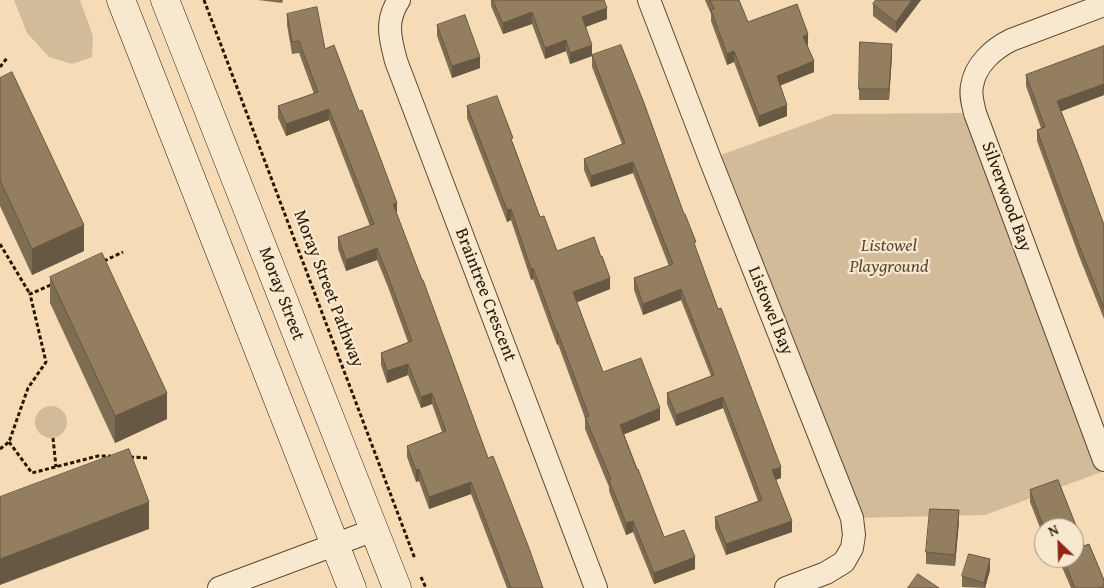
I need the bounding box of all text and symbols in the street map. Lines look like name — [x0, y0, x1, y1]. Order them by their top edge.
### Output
street label: Silverwood Bay — [976, 139, 1036, 255]
street label: Moray Street Pathway — [288, 207, 368, 371]
street label: Braintree Crescent — [450, 225, 520, 365]
park label: Listowel Playground — [849, 235, 929, 278]
street label: Moray Street — [253, 244, 309, 344]
street label: Listowel Bay — [742, 263, 798, 359]
north arrow — [1034, 518, 1084, 568]
text: N — [1045, 519, 1062, 541]

